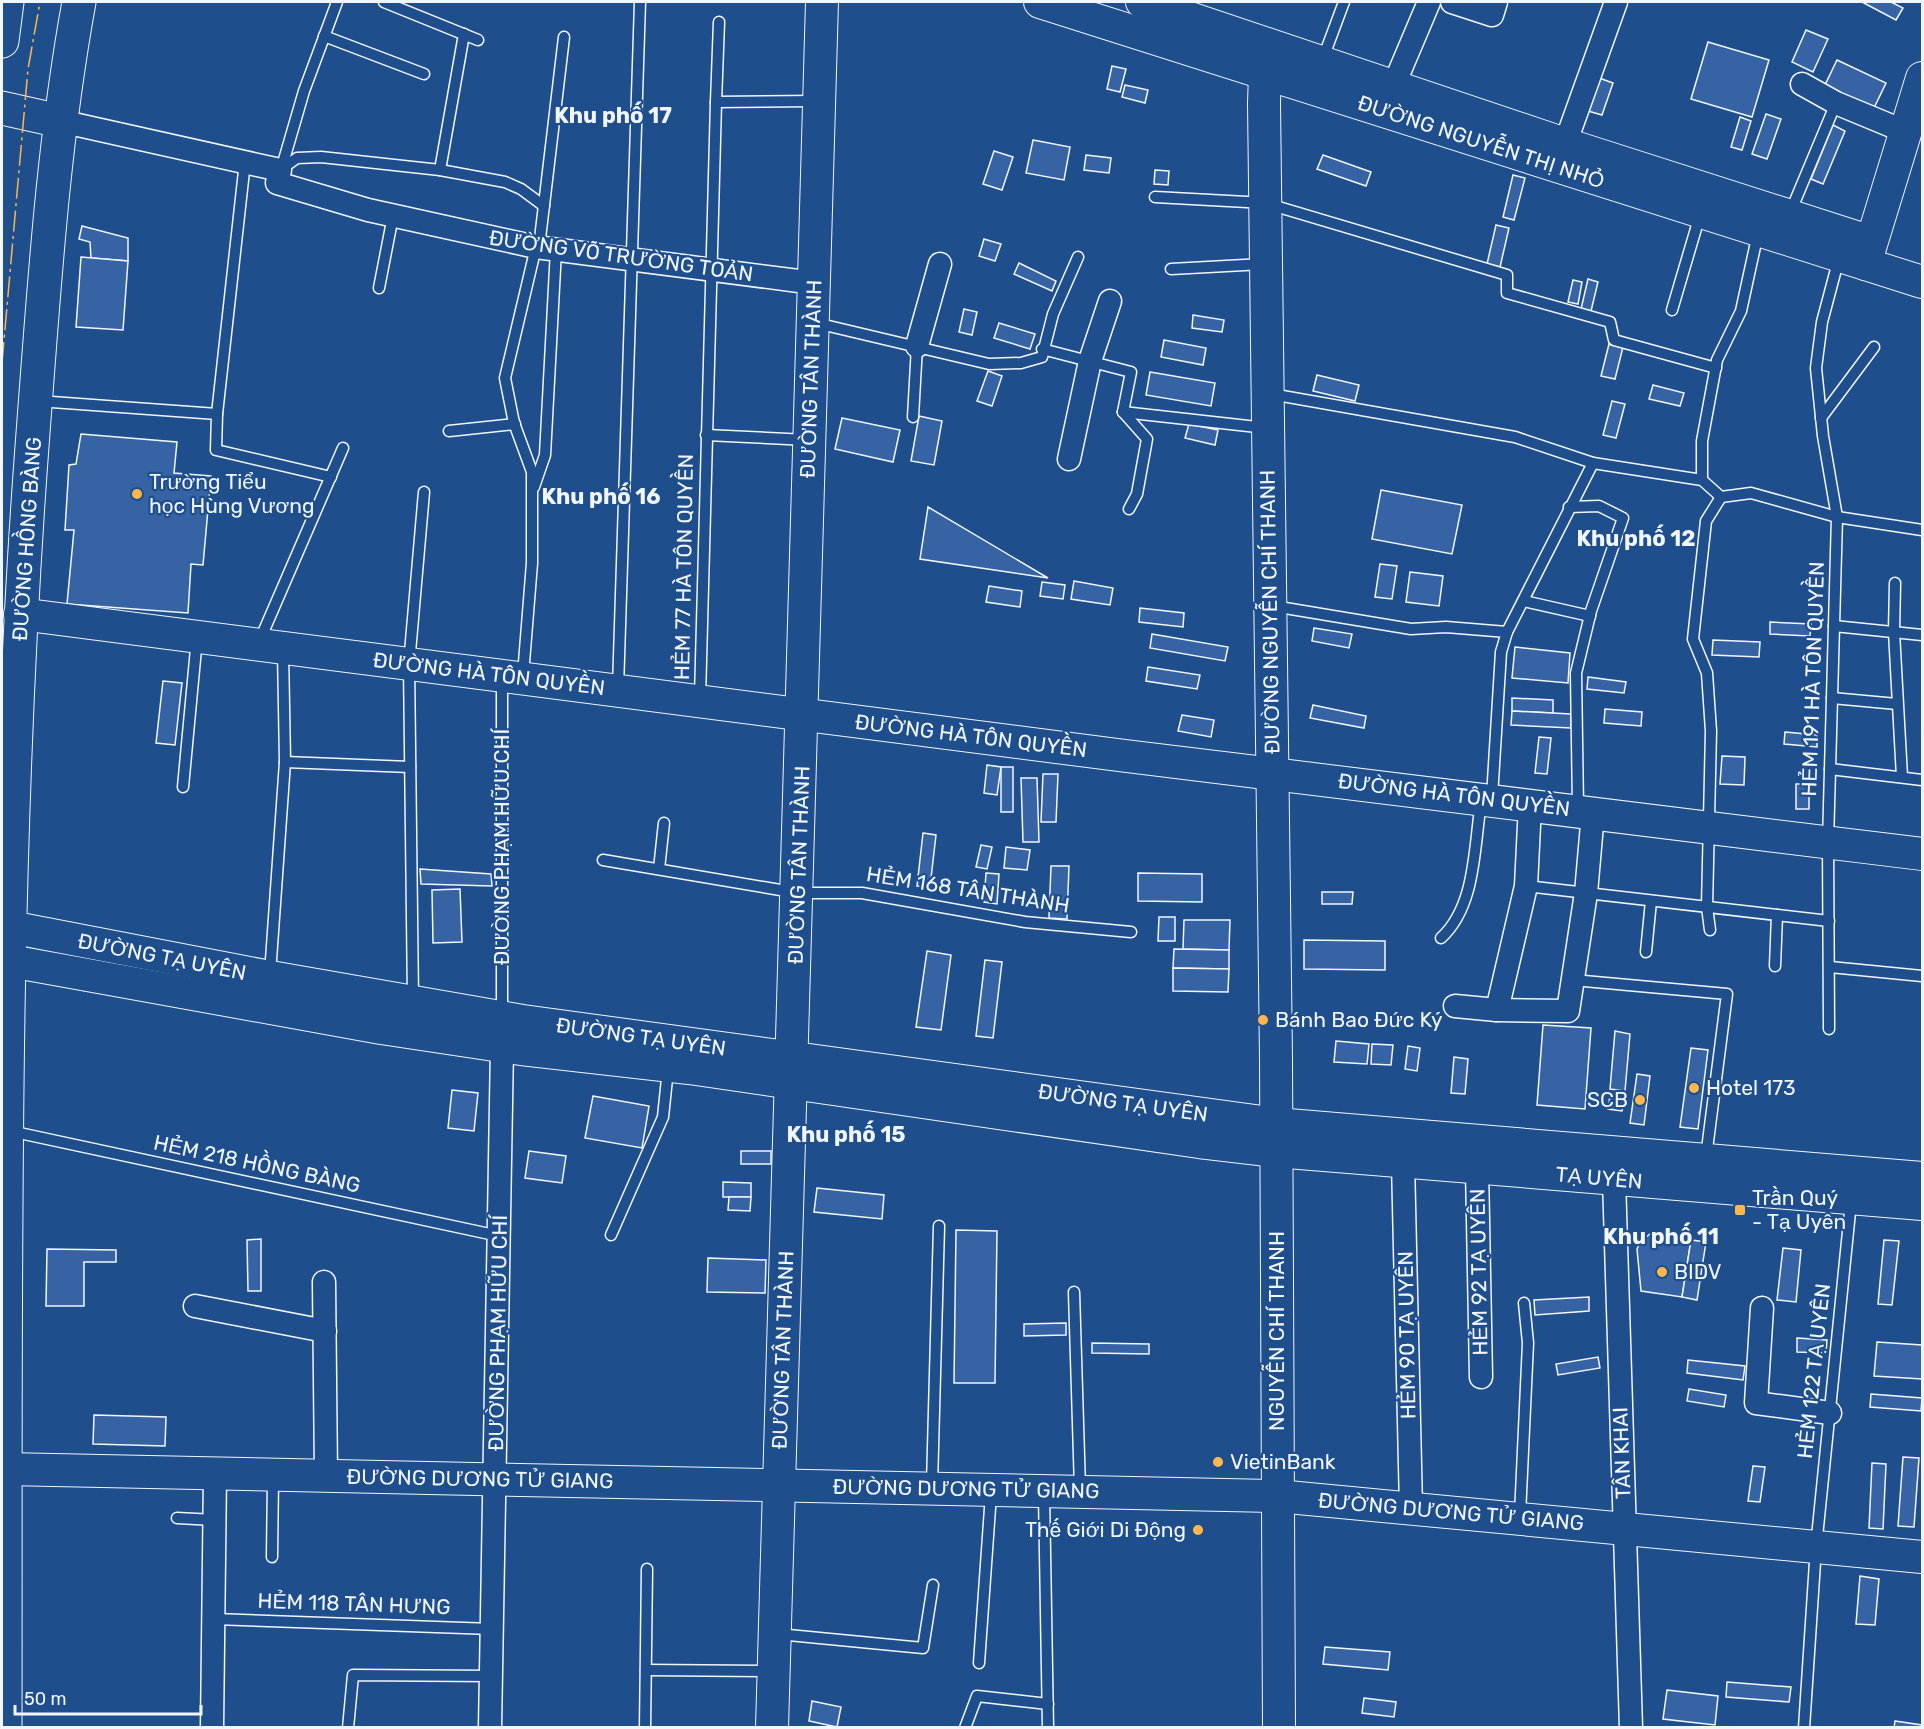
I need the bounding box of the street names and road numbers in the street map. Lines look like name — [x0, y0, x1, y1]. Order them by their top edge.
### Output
street label: ĐƯỜNG NGUYỄN THỊ NHỎ — [1355, 87, 1609, 193]
street label: ĐƯỜNG VÕ TRƯỜNG TOẢN — [487, 225, 755, 286]
street label: ĐƯỜNG TÂN THÀNH — [795, 279, 826, 479]
street label: ĐƯỜNG HỒNG BÀNG — [4, 436, 46, 642]
street label: HẺM 77 HÀ TÔN QUYỀN — [666, 454, 698, 680]
street label: ĐƯỜNG NGUYỄN CHÍ THANH — [1252, 470, 1284, 754]
street label: HẺM 191 HÀ TÔN QUYỀN — [1793, 561, 1829, 797]
street label: ĐƯỜNG HÀ TÔN QUYỀN — [372, 644, 607, 700]
street label: ĐƯỜNG HÀ TÔN QUYỀN — [854, 706, 1089, 762]
street label: ĐƯỜNG PHẠM HỮU CHÍ — [489, 728, 514, 965]
street label: ĐƯỜNG TÂN THÀNH — [783, 765, 814, 965]
street label: ĐƯỜNG HÀ TÔN QUYỀN — [1337, 765, 1572, 821]
street label: HẺM 168 TÂN THÀNH — [865, 861, 1071, 918]
street label: ĐƯỜNG TẠ UYÊN — [76, 928, 248, 985]
street label: ĐƯỜNG TẠ UYÊN — [555, 1012, 728, 1061]
street label: ĐƯỜNG TẠ UYÊN — [1037, 1078, 1210, 1127]
street label: HẺM 218 HỒNG BÀNG — [151, 1127, 363, 1198]
street label: TẠ UYÊN — [1555, 1161, 1643, 1194]
street label: HẺM 92 TẠ UYÊN — [1465, 1188, 1492, 1356]
street label: ĐƯỜNG PHẠM HỮU CHÍ — [483, 1213, 512, 1451]
street label: NGUYỄN CHÍ THANH — [1261, 1231, 1289, 1431]
street label: ĐƯỜNG TÂN THÀNH — [767, 1250, 798, 1450]
street label: HẺM 90 TẠ UYÊN — [1393, 1251, 1420, 1419]
street label: HẺM 122 TẠ UYÊN — [1792, 1282, 1835, 1460]
street label: TÂN KHAI — [1607, 1407, 1636, 1499]
street label: ĐƯỜNG DƯƠNG TỬ GIANG — [346, 1464, 614, 1493]
street label: ĐƯỜNG DƯƠNG TỬ GIANG — [832, 1474, 1100, 1503]
street label: ĐƯỜNG DƯƠNG TỬ GIANG — [1317, 1487, 1585, 1536]
street label: HẺM 118 TÂN HƯNG — [257, 1588, 451, 1619]

